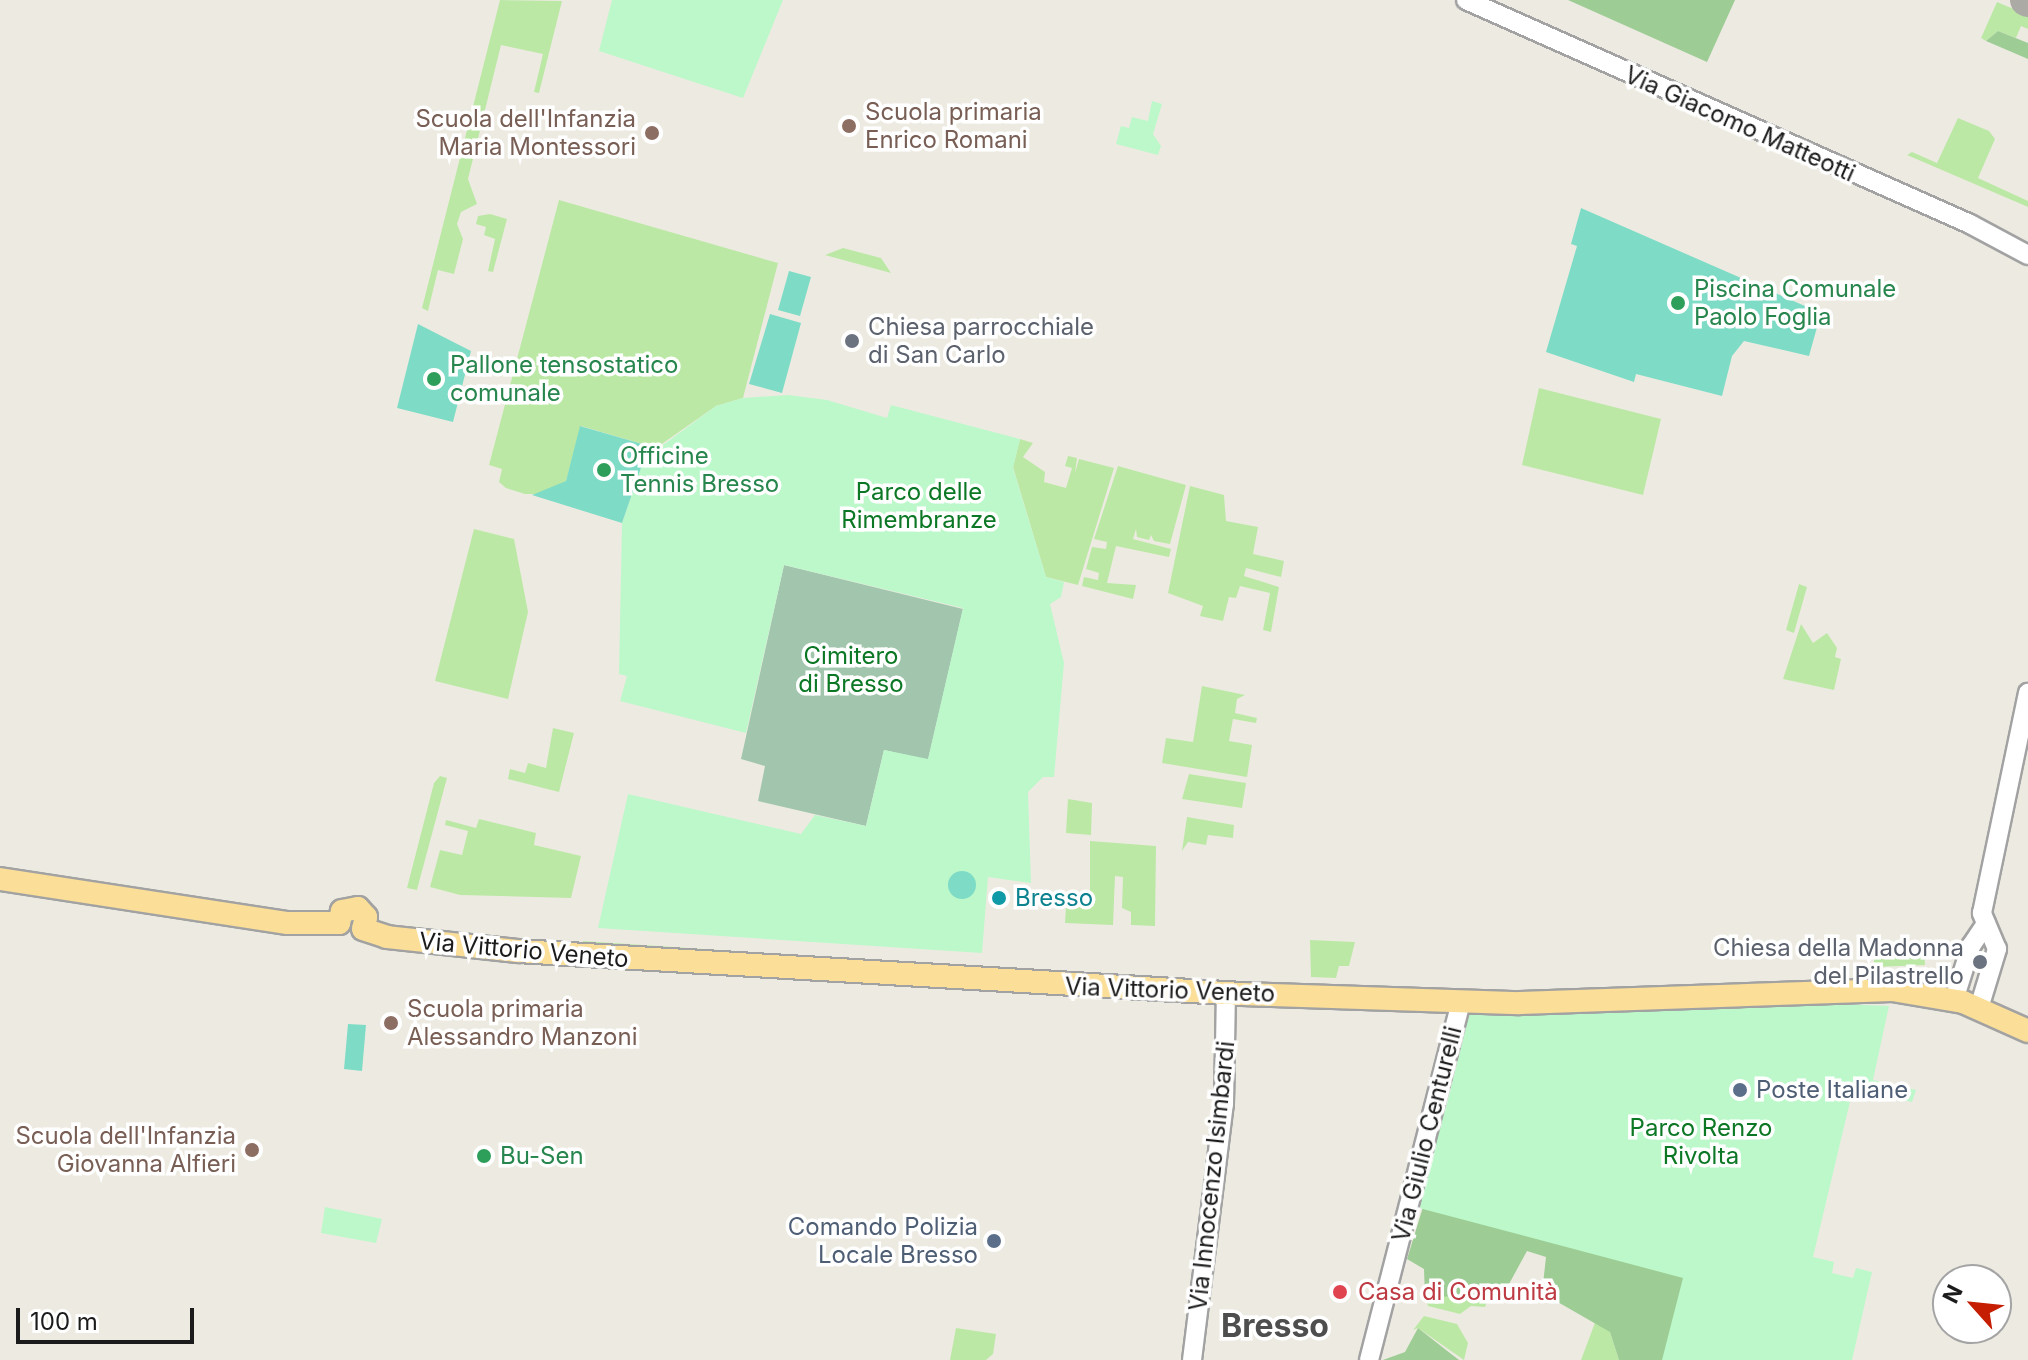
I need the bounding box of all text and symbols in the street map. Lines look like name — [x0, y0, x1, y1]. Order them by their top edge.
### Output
street label: Via Giacomo Matteotti — [1620, 60, 1860, 188]
place label: Scuola primaria Enrico Romani — [865, 98, 1042, 154]
place label: Scuola dell'Infanzia Maria Montessori — [415, 105, 636, 161]
marker: Scuola primaria Enrico Romani — [840, 117, 858, 135]
marker: Scuola dell'Infanzia Maria Montessori — [643, 124, 661, 142]
place label: Piscina Comunale Paolo Foglia — [1694, 275, 1896, 331]
marker: Piscina Comunale Paolo Foglia — [1669, 294, 1687, 312]
place label: Chiesa parrocchiale di San Carlo — [868, 313, 1094, 369]
marker: Chiesa parrocchiale di San Carlo — [843, 332, 861, 350]
place label: Pallone tensostatico comunale — [450, 351, 678, 407]
marker: Pallone tensostatico comunale — [425, 370, 443, 388]
place label: Officine Tennis Bresso — [620, 442, 779, 498]
marker: Officine Tennis Bresso — [595, 461, 613, 479]
park label: Parco delle Rimembranze — [841, 478, 997, 534]
park label: Cimitero di Bresso — [798, 642, 904, 698]
place label: Bresso — [1015, 884, 1093, 912]
marker: Bresso — [990, 889, 1008, 907]
street label: Via Vittorio Veneto — [418, 926, 630, 974]
place label: Chiesa della Madonna del Pilastrello — [1713, 934, 1964, 990]
marker: Chiesa della Madonna del Pilastrello — [1971, 953, 1989, 971]
street label: Via Vittorio Veneto — [1065, 972, 1275, 1008]
place label: Scuola primaria Alessandro Manzoni — [407, 995, 637, 1051]
marker: Scuola primaria Alessandro Manzoni — [382, 1014, 400, 1032]
street label: Via Giulio Centurelli — [1386, 1023, 1468, 1245]
street label: Via Innocenzo Isimbardi — [1184, 1040, 1240, 1312]
place label: Poste Italiane — [1756, 1076, 1908, 1104]
marker: Poste Italiane — [1731, 1081, 1749, 1099]
park label: Parco Renzo Rivolta — [1630, 1114, 1772, 1170]
place label: Scuola dell'Infanzia Giovanna Alfieri — [15, 1122, 236, 1178]
marker: Scuola dell'Infanzia Giovanna Alfieri — [243, 1141, 261, 1159]
place label: Bu-Sen — [500, 1142, 584, 1170]
marker: Bu-Sen — [475, 1147, 493, 1165]
place label: Comando Polizia Locale Bresso — [788, 1213, 978, 1269]
marker: Comando Polizia Locale Bresso — [985, 1232, 1003, 1250]
north arrow — [1932, 1264, 2012, 1344]
place label: Casa di Comunità — [1358, 1278, 1558, 1306]
marker: Casa di Comunità — [1329, 1281, 1351, 1303]
text: N — [1937, 1281, 1968, 1307]
scale bar — [20, 1292, 198, 1342]
text: 100 m — [30, 1307, 98, 1336]
district label: Bresso — [1221, 1307, 1329, 1345]

